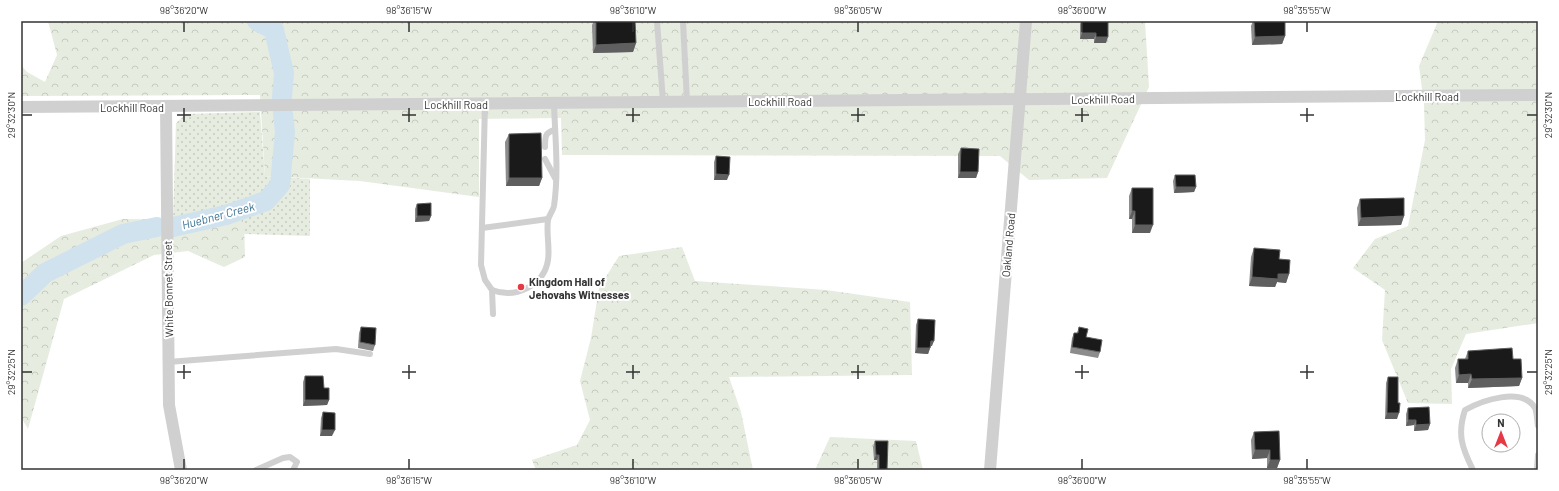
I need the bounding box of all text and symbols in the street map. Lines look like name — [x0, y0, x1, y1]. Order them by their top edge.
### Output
text: 98°36'20"W — [160, 4, 208, 16]
text: 98°36'15"W — [386, 4, 432, 16]
text: 98°36'10"W — [610, 4, 656, 16]
text: 98°36'05"W — [834, 4, 882, 16]
text: 98°36'00"W — [1058, 4, 1106, 16]
text: 98°35'55"W — [1283, 4, 1331, 16]
street label: Lockhill Road — [1395, 90, 1459, 103]
text: 29°32'30"N — [5, 92, 17, 138]
street label: Lockhill Road — [1071, 92, 1135, 106]
text: 29°32'30"N — [1542, 92, 1554, 138]
street label: Lockhill Road — [748, 95, 812, 108]
street label: Lockhill Road — [424, 98, 488, 111]
street label: Lockhill Road — [100, 101, 164, 114]
water label: Huebner Creek — [180, 199, 256, 231]
street label: Oakland Road — [999, 212, 1017, 278]
street label: White Bonnet Street — [161, 240, 175, 338]
place label: Kingdom Hall of Jehovahs Witnesses — [529, 275, 630, 301]
marker: Kingdom Hall of Jehovahs Witnesses — [516, 282, 526, 292]
text: 29°32'25"N — [5, 349, 17, 395]
text: 29°32'25"N — [1542, 349, 1554, 395]
north arrow — [1481, 413, 1521, 453]
text: N — [1497, 416, 1505, 429]
text: 98°36'20"W — [160, 474, 208, 486]
text: 98°36'15"W — [386, 474, 432, 486]
text: 98°36'10"W — [610, 474, 656, 486]
text: 98°36'05"W — [834, 474, 882, 486]
text: 98°36'00"W — [1058, 474, 1106, 486]
text: 98°35'55"W — [1283, 474, 1331, 486]

